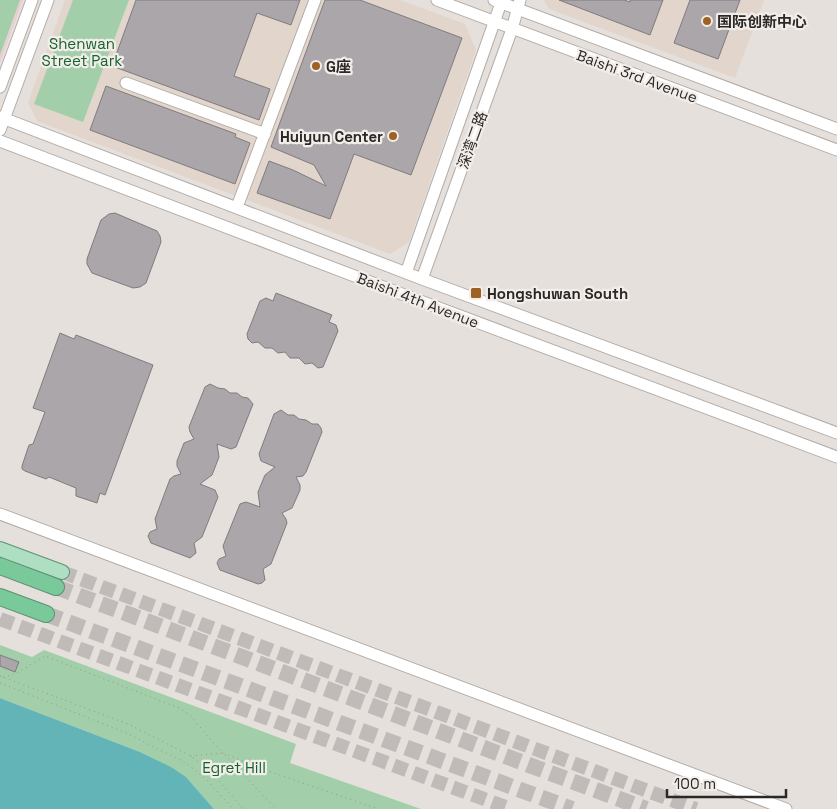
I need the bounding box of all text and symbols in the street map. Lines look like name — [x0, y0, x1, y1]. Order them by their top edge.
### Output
place label: 国际创新中心 — [717, 12, 807, 31]
marker: 国际创新中心 — [701, 15, 713, 27]
park label: Shenwan Street Park — [42, 34, 122, 70]
street label: Baishi 3rd Avenue — [574, 45, 700, 107]
place label: G座 — [326, 57, 351, 76]
marker: G座 — [310, 60, 322, 72]
street label: 深湾二路 — [453, 109, 491, 171]
place label: Huiyun Center — [280, 127, 383, 146]
marker: Huiyun Center — [387, 130, 399, 142]
street label: Baishi 4th Avenue — [354, 268, 482, 332]
place label: Hongshuwan South — [487, 284, 628, 303]
marker: Hongshuwan South — [469, 286, 483, 300]
park label: Egret Hill — [202, 758, 266, 777]
scale bar — [667, 766, 786, 798]
text: 100 m — [674, 774, 716, 793]

